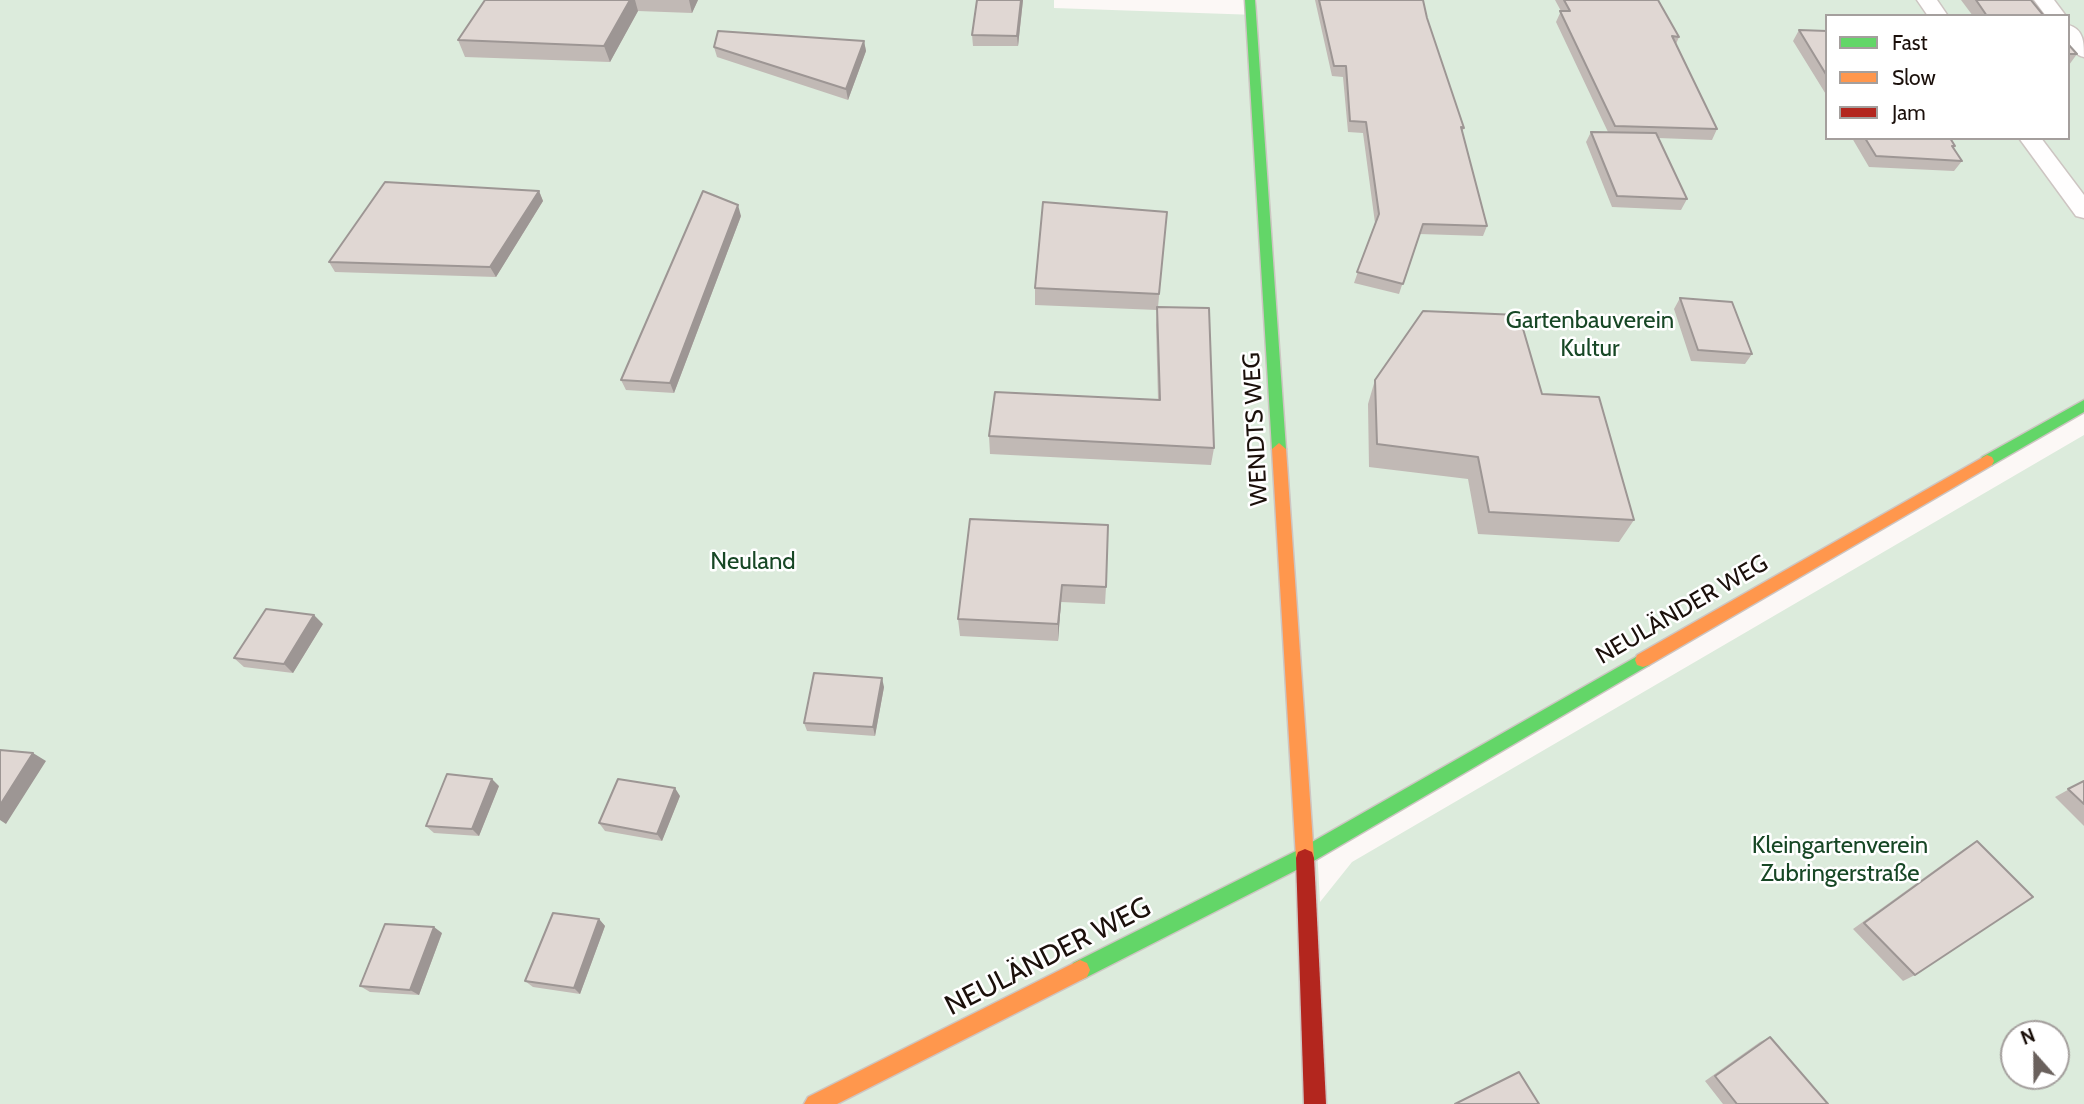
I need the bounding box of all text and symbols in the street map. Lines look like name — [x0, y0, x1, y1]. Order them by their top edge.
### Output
legend — [1825, 14, 2070, 140]
text: Fast — [1892, 30, 1928, 55]
text: Slow — [1892, 65, 1936, 90]
text: Jam — [1892, 100, 1926, 125]
park label: Gartenbauverein Kultur — [1506, 307, 1674, 363]
street label: WENDTS WEG — [1238, 351, 1274, 507]
park label: Neuland — [710, 548, 796, 576]
street label: NEULÄNDER WEG — [1591, 549, 1773, 671]
park label: Kleingartenverein Zubringerstraße — [1752, 832, 1928, 888]
street label: NEULÄNDER WEG — [940, 891, 1156, 1023]
north arrow — [2000, 1020, 2070, 1090]
text: N — [2018, 1024, 2038, 1050]

